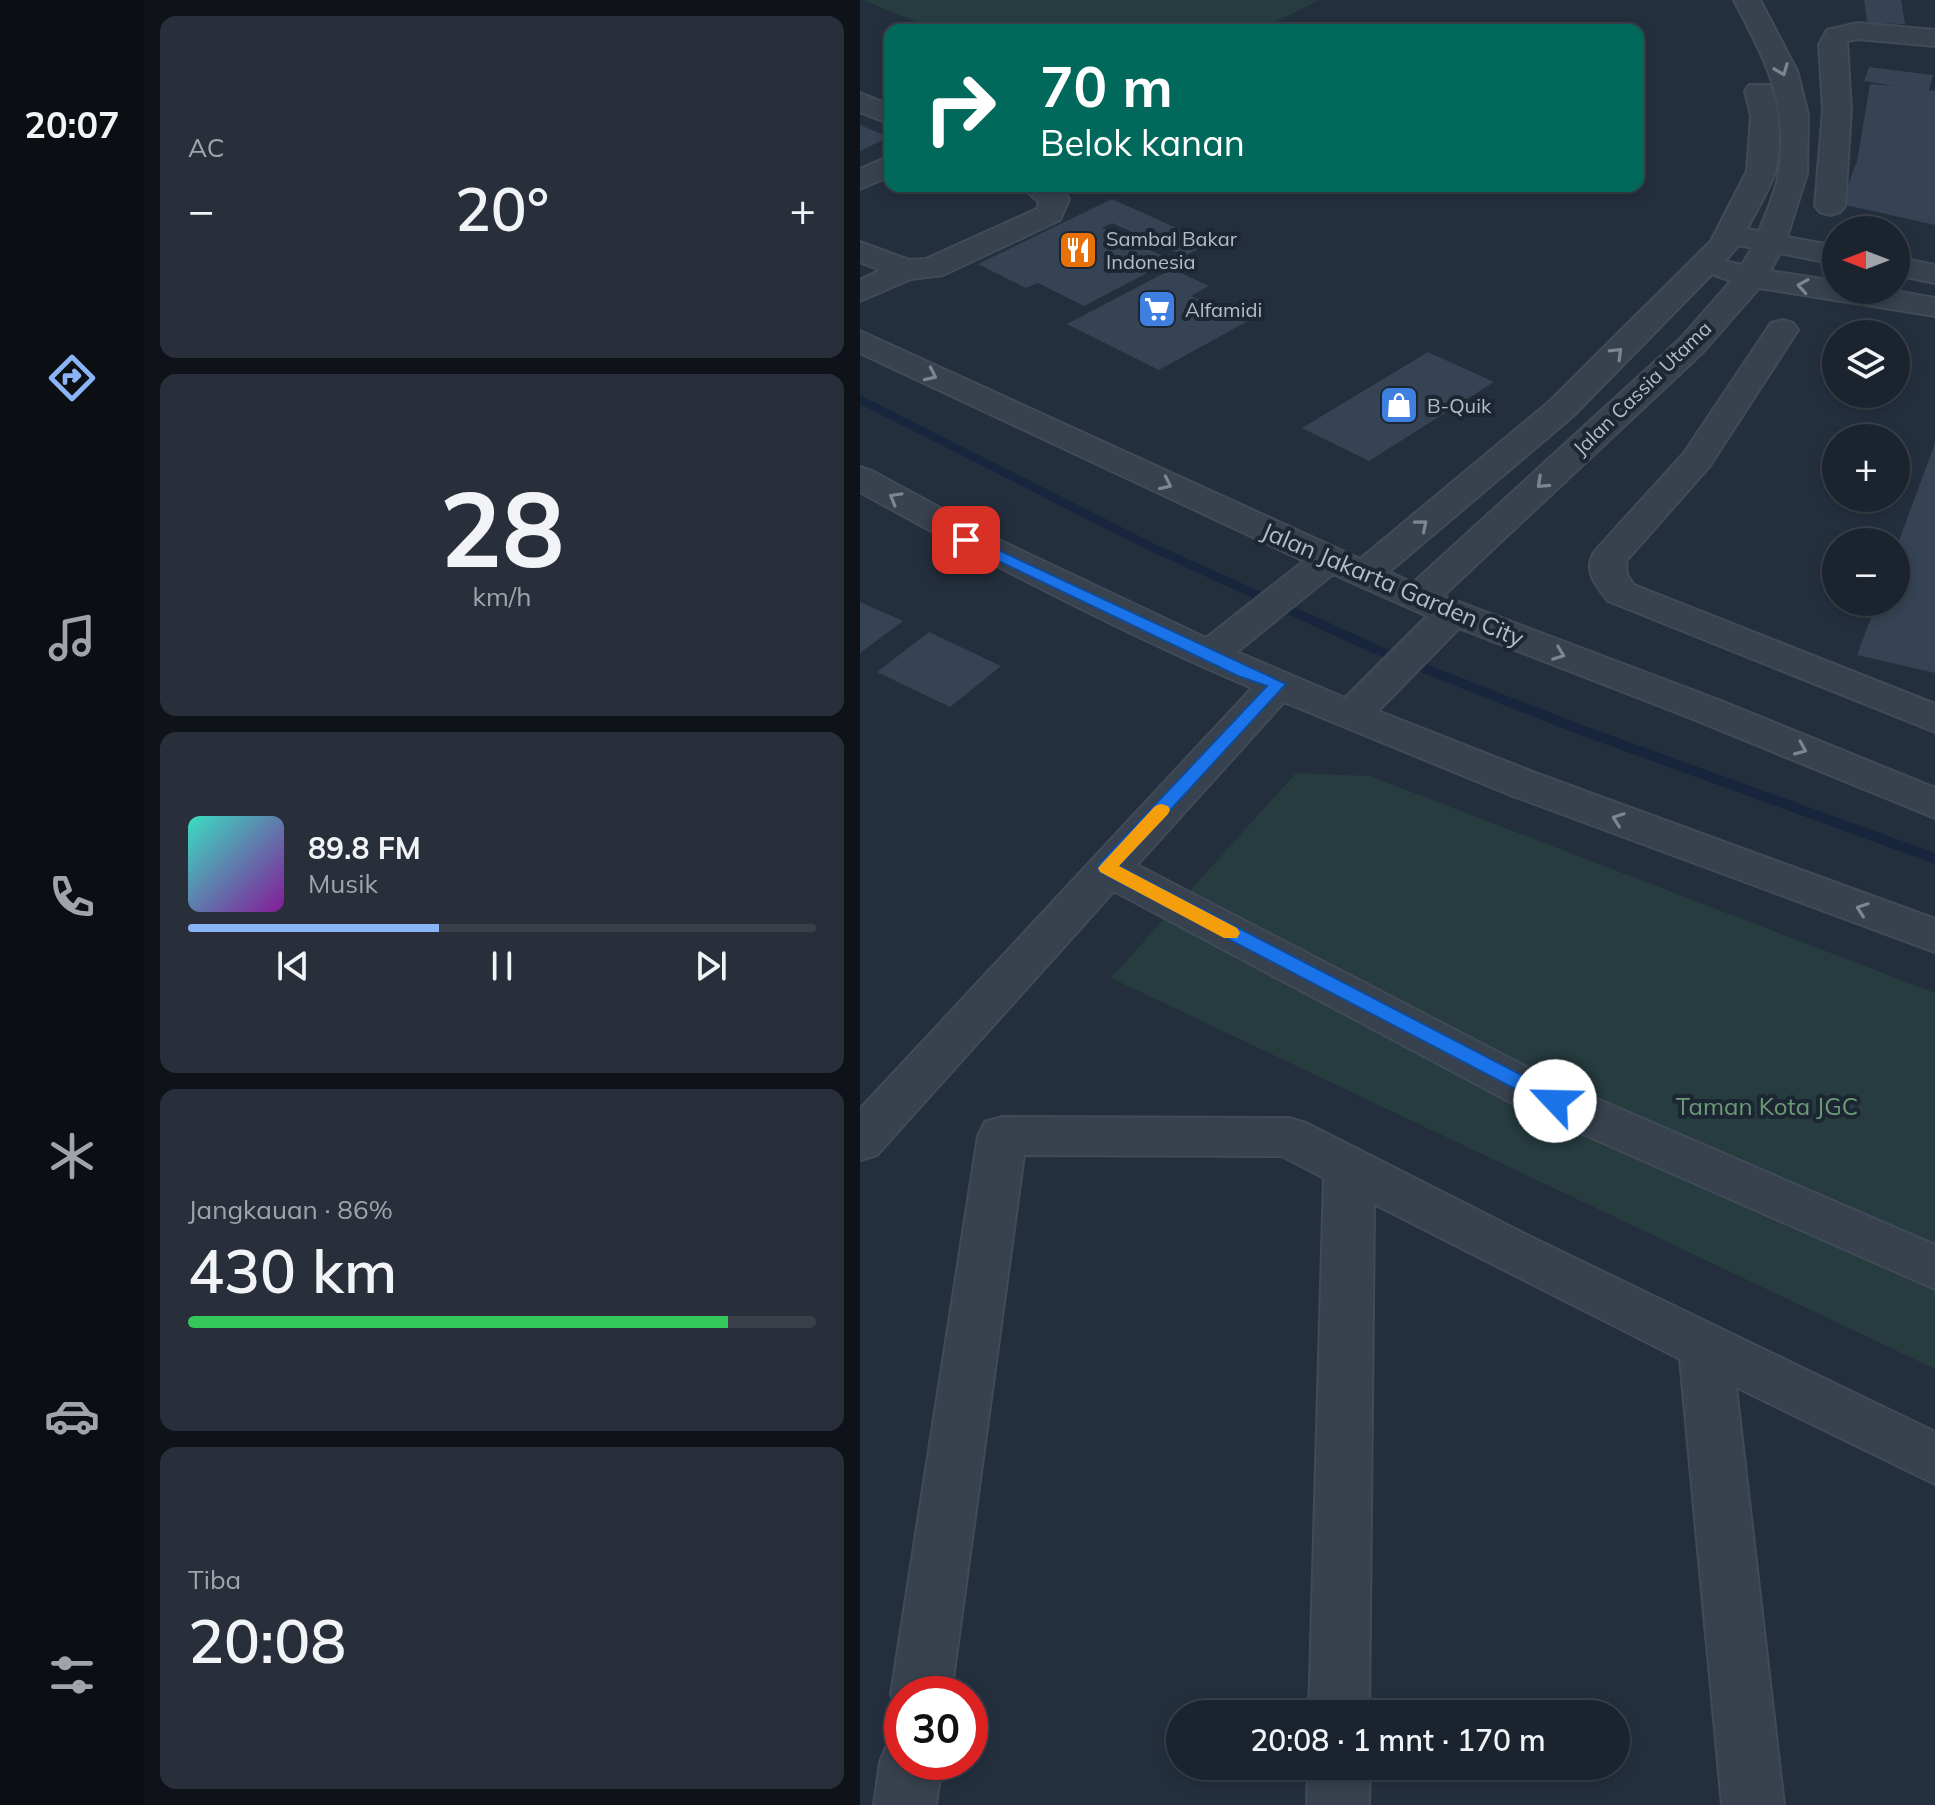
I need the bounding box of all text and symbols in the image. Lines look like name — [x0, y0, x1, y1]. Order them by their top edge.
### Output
text: 70 m — [1040, 51, 1173, 121]
icon: right — [908, 56, 1012, 160]
one-way arrow — [1772, 62, 1789, 76]
text: 20:07 — [24, 102, 120, 147]
text: Belok kanan — [1040, 120, 1245, 165]
text: AC — [188, 131, 225, 164]
text: 20° — [455, 171, 549, 246]
text: − — [188, 182, 214, 237]
text: + — [790, 182, 816, 237]
north arrow — [1822, 216, 1910, 304]
map controls — [1822, 216, 1910, 616]
place label: Sambal Bakar Indonesia — [1106, 226, 1238, 274]
restaurant icon: Sambal Bakar Indonesia — [1057, 229, 1099, 271]
one-way arrow — [1796, 278, 1810, 295]
supermarket icon: Alfamidi — [1136, 288, 1178, 330]
place label: Alfamidi — [1185, 297, 1262, 322]
street label: Jalan Cassia Utama — [1568, 316, 1716, 460]
button: layers — [1822, 320, 1910, 408]
one-way arrow — [1608, 348, 1622, 362]
icon: directions — [44, 350, 100, 406]
one-way arrow — [922, 365, 937, 381]
shop icon: B-Quik — [1378, 384, 1420, 426]
place label: B-Quik — [1427, 393, 1492, 418]
button: + — [1822, 424, 1910, 512]
text: 28 — [440, 462, 564, 593]
one-way arrow — [1537, 473, 1551, 488]
one-way arrow — [1158, 474, 1173, 490]
one-way arrow — [889, 492, 904, 508]
pin — [932, 506, 1000, 574]
street label: Jalan Jakarta Garden City — [1257, 515, 1529, 653]
icon: arrive — [944, 518, 988, 562]
one-way arrow — [1413, 520, 1428, 535]
button: − — [1822, 528, 1910, 616]
text: km/h — [473, 580, 531, 613]
icon: music — [44, 610, 100, 666]
one-way arrow — [1551, 644, 1565, 661]
one-way arrow — [1793, 740, 1807, 756]
one-way arrow — [1612, 813, 1626, 829]
text: 89.8 FM — [308, 829, 421, 867]
text: Musik — [308, 867, 378, 900]
icon: phone — [44, 869, 100, 925]
one-way arrow — [1856, 902, 1870, 919]
icon: previous — [271, 944, 315, 988]
icon: pause — [480, 944, 524, 988]
icon: next — [689, 944, 733, 988]
position arrow — [1513, 1059, 1597, 1143]
park label: Taman Kota JGC — [1676, 1091, 1858, 1121]
icon: climate — [44, 1128, 100, 1184]
text: Jangkauan · 86% — [188, 1193, 393, 1226]
text: 430 km — [188, 1233, 397, 1308]
icon: car — [44, 1388, 100, 1444]
text: Tiba — [188, 1563, 241, 1596]
text: 20:08 — [188, 1603, 346, 1678]
icon: filters — [44, 1647, 100, 1703]
speed limit sign: 30 — [884, 1676, 988, 1780]
text: 20:08 · 1 mnt · 170 m — [1250, 1721, 1546, 1759]

